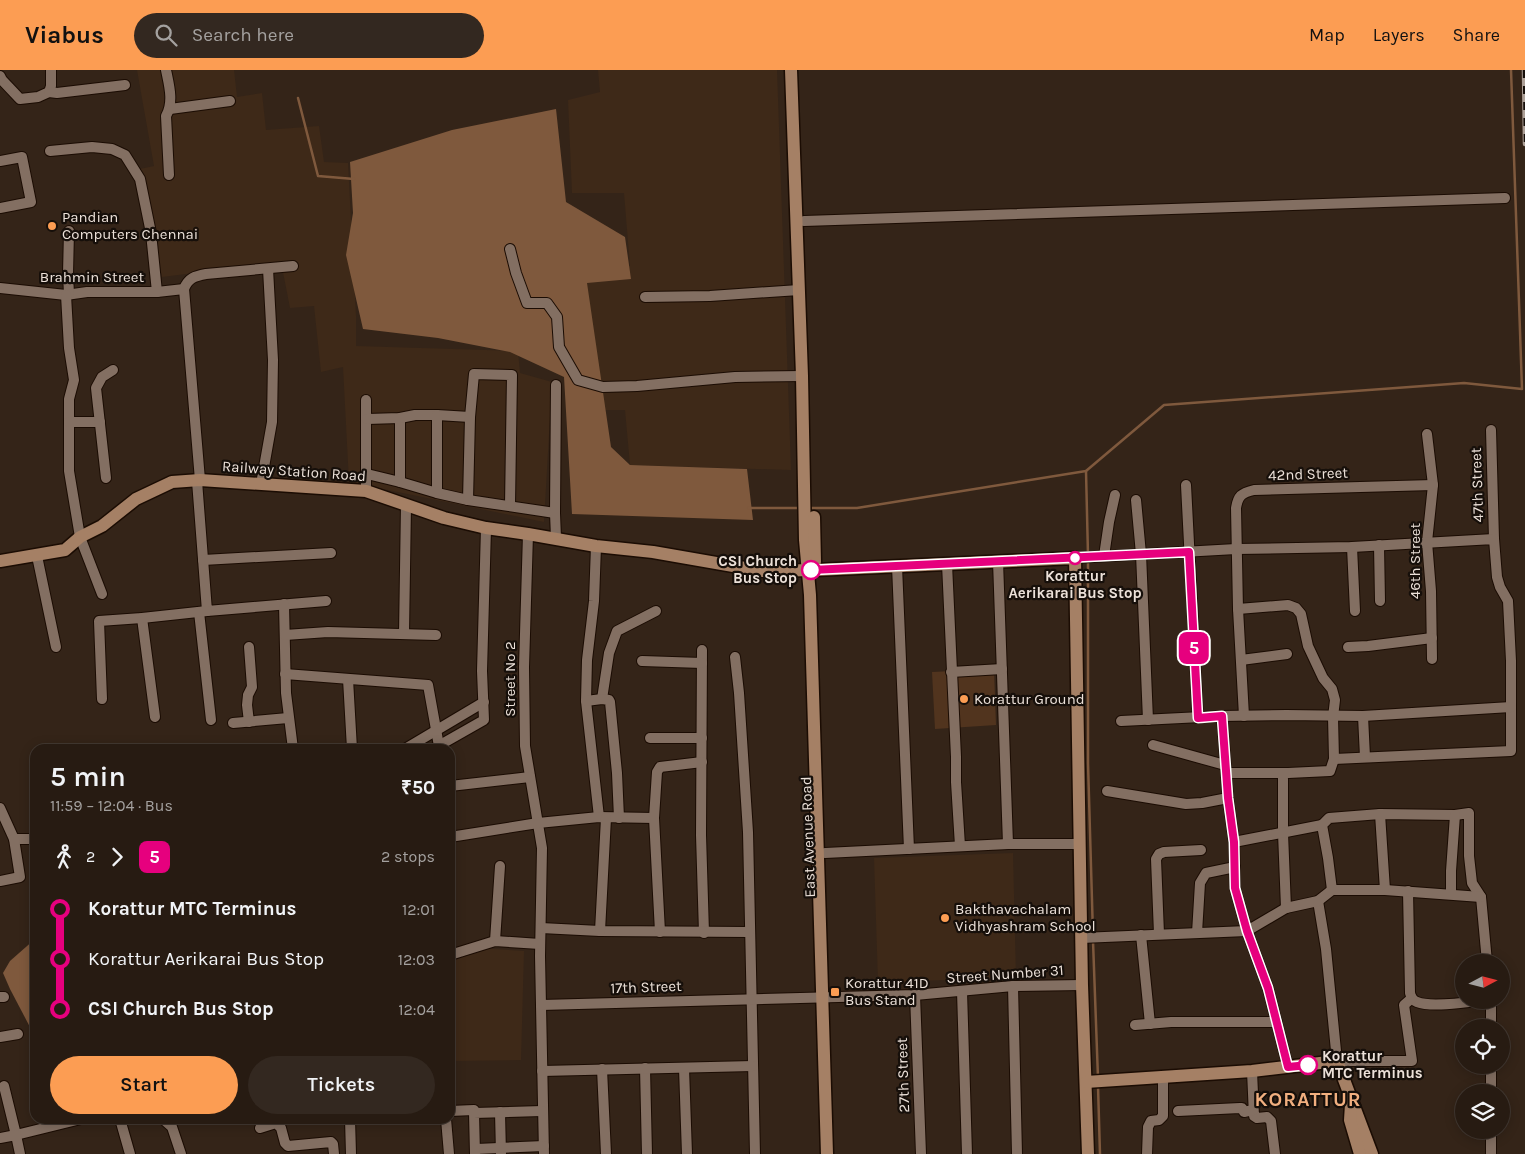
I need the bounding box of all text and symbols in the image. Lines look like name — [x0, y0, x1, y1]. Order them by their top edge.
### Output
search box — [134, 13, 484, 58]
text: Viabus — [25, 21, 104, 49]
icon: search — [152, 21, 180, 49]
text: Search here — [192, 24, 294, 46]
text: Map — [1309, 24, 1345, 46]
text: Layers — [1373, 24, 1425, 46]
text: Share — [1453, 24, 1500, 46]
place label: Pandian Computers Chennai — [62, 208, 198, 243]
marker: Pandian Computers Chennai — [46, 220, 58, 232]
street label: Brahmin Street — [40, 268, 145, 286]
street label: 47th Street — [1467, 447, 1487, 523]
street label: Railway Station Road — [221, 457, 367, 485]
street label: 42nd Street — [1268, 464, 1349, 484]
street label: 46th Street — [1406, 522, 1424, 599]
marker: Korattur Aerikarai Bus Stop — [1068, 551, 1082, 565]
place label: CSI Church Bus Stop — [718, 552, 797, 587]
marker: CSI Church Bus Stop — [801, 560, 821, 580]
place label: Korattur Aerikarai Bus Stop — [1008, 567, 1142, 602]
line badge: 5 — [1178, 632, 1210, 664]
text: 5 — [1189, 637, 1199, 659]
street label: Street No 2 — [501, 641, 519, 717]
place label: Korattur Ground — [974, 690, 1085, 708]
marker: Korattur Ground — [958, 693, 970, 705]
text: 5 min — [50, 760, 126, 793]
street label: East Avenue Road — [797, 776, 819, 898]
text: ₹50 — [401, 777, 435, 799]
text: 11:59 – 12:04 · Bus — [50, 796, 173, 815]
icon: walk — [50, 843, 78, 871]
icon: forward — [103, 843, 131, 871]
text: 5 — [149, 846, 160, 868]
text: 2 — [86, 847, 95, 866]
text: 2 stops — [381, 847, 435, 866]
text: Korattur MTC Terminus — [88, 898, 297, 920]
text: 12:01 — [402, 900, 435, 919]
place label: Bakthavachalam Vidhyashram School — [955, 900, 1096, 935]
marker: Bakthavachalam Vidhyashram School — [939, 912, 951, 924]
text: Korattur Aerikarai Bus Stop — [88, 948, 324, 970]
text: 12:03 — [398, 950, 435, 969]
north arrow — [1455, 954, 1510, 1009]
map controls — [1455, 954, 1510, 1139]
street label: Street Number 31 — [946, 961, 1064, 987]
place label: Korattur 41D Bus Stand — [845, 974, 929, 1009]
street label: 17th Street — [610, 977, 682, 997]
marker: Korattur 41D Bus Stand — [829, 986, 841, 998]
text: CSI Church Bus Stop — [88, 998, 274, 1020]
text: 12:04 — [398, 1000, 435, 1019]
button: locate — [1455, 1019, 1510, 1074]
street label: 27th Street — [893, 1037, 913, 1113]
place label: Korattur MTC Terminus — [1322, 1047, 1423, 1082]
marker: Korattur MTC Terminus — [1298, 1055, 1318, 1075]
button: Start — [50, 1056, 238, 1114]
button: Tickets — [248, 1056, 435, 1114]
button: layers — [1455, 1084, 1510, 1139]
district label: KORATTUR — [1254, 1088, 1362, 1111]

